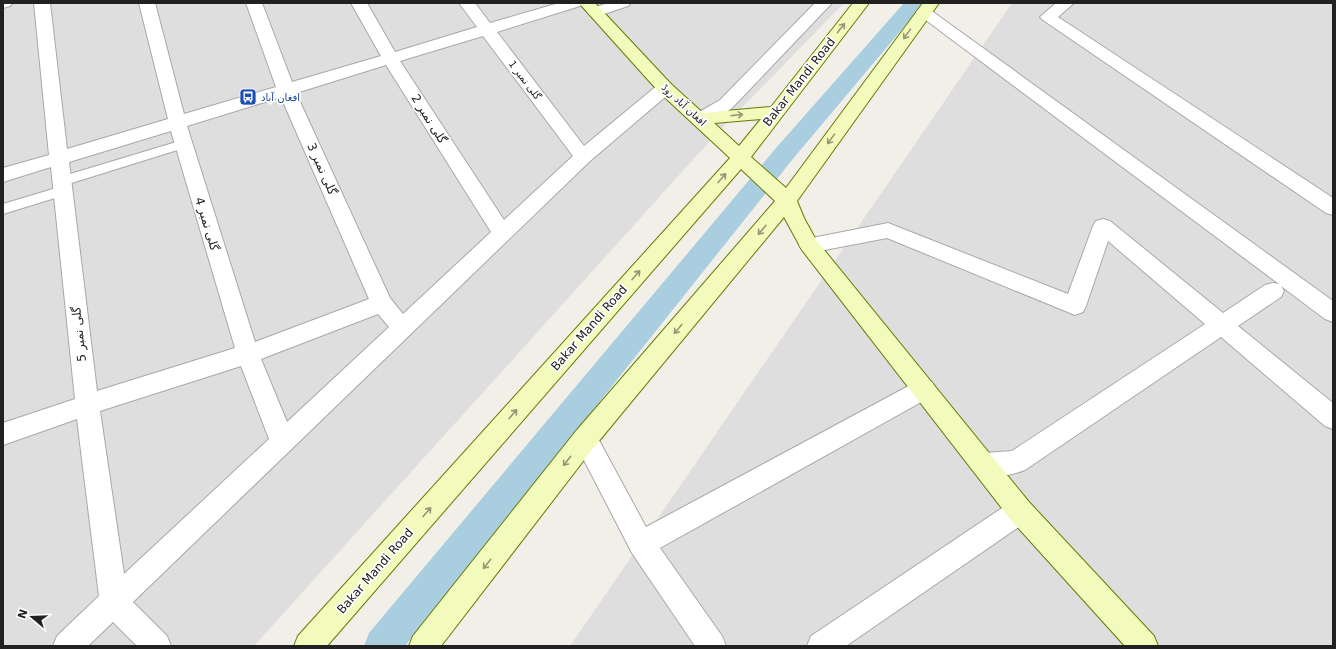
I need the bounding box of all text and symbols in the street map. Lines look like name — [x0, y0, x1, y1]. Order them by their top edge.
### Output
one-way arrow — [837, 22, 846, 33]
one-way arrow — [903, 29, 912, 40]
street label: Bakar Mandi Road — [760, 35, 838, 129]
street label: گلی نمبر 1 — [507, 58, 543, 102]
street label: افغان آباد روڈ — [659, 81, 709, 129]
bus stop icon: افغان آباد — [238, 87, 258, 107]
place label: افغان آباد — [261, 91, 300, 103]
street label: گلی نمبر 2 — [408, 92, 450, 147]
one-way arrow — [730, 112, 743, 119]
one-way arrow — [827, 134, 835, 145]
street label: گلی نمبر 3 — [303, 141, 340, 198]
one-way arrow — [717, 173, 726, 183]
street label: گلی نمبر 4 — [191, 195, 222, 253]
one-way arrow — [757, 225, 766, 235]
one-way arrow — [631, 270, 641, 280]
street label: Bakar Mandi Road — [548, 282, 630, 374]
street label: گلی نمبر 5 — [69, 305, 90, 362]
one-way arrow — [673, 324, 682, 335]
one-way arrow — [508, 410, 517, 420]
one-way arrow — [563, 456, 572, 467]
one-way arrow — [422, 507, 431, 517]
street label: Bakar Mandi Road — [334, 525, 416, 617]
one-way arrow — [483, 558, 492, 569]
north arrow — [12, 597, 52, 637]
text: N — [15, 607, 31, 620]

